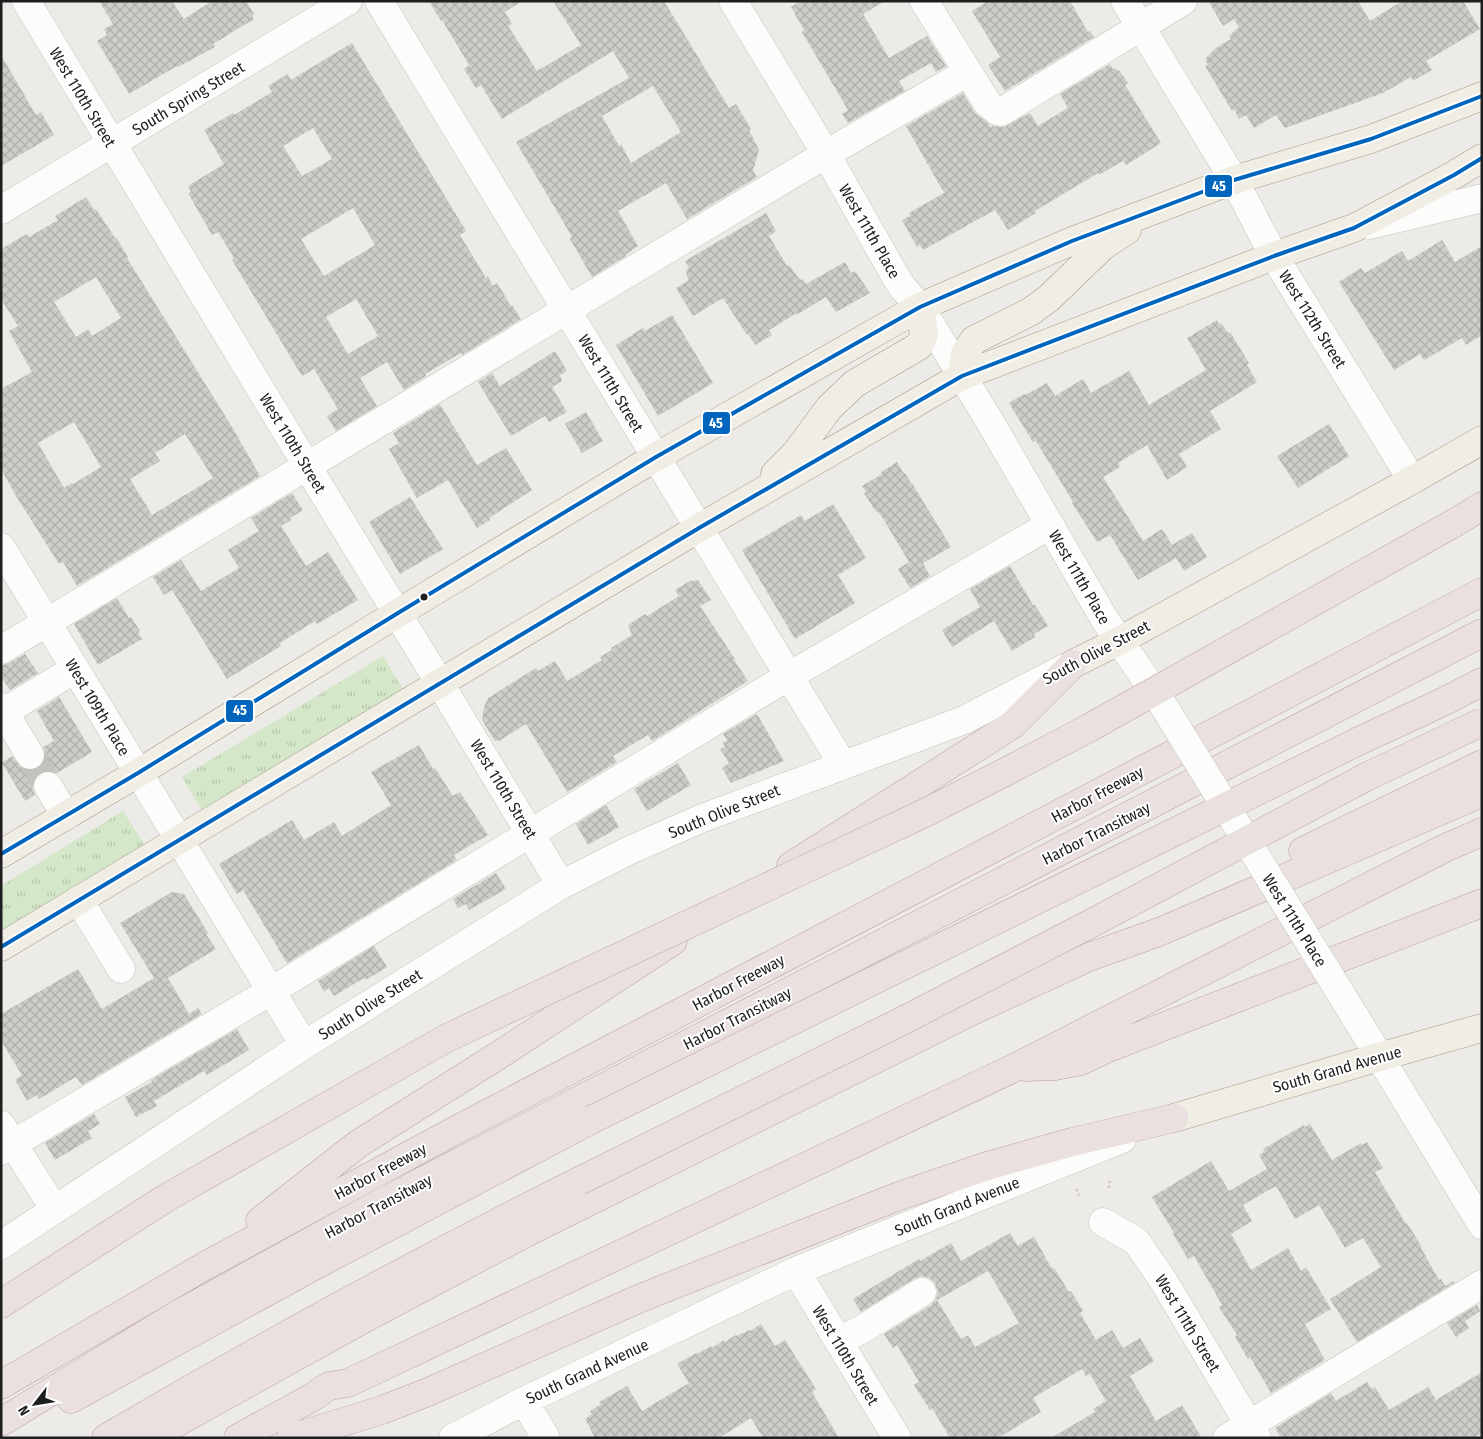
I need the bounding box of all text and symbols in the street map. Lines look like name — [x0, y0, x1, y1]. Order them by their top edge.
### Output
street label: West 110th Street — [45, 44, 120, 151]
street label: South Spring Street — [129, 57, 248, 139]
line badge: 45 — [1204, 174, 1233, 198]
text: 45 — [1212, 178, 1226, 195]
street label: West 111th Place — [835, 181, 904, 282]
street label: West 112th Street — [1275, 267, 1351, 372]
street label: West 111th Street — [574, 331, 648, 436]
street label: West 110th Street — [255, 390, 330, 497]
line badge: 45 — [702, 411, 731, 435]
text: 45 — [709, 415, 723, 432]
street label: West 111th Place — [1045, 527, 1114, 628]
unlabelled marker — [419, 592, 429, 602]
street label: South Olive Street — [1039, 616, 1154, 689]
street label: West 109th Place — [61, 655, 134, 759]
line badge: 45 — [225, 699, 254, 723]
text: 45 — [233, 702, 247, 719]
street label: West 110th Street — [466, 736, 541, 843]
street label: Harbor Freeway — [1048, 762, 1147, 827]
street label: South Olive Street — [666, 780, 783, 842]
street label: Harbor Transitway — [1039, 798, 1154, 869]
street label: West 111th Place — [1258, 870, 1331, 970]
street label: Harbor Freeway — [689, 950, 788, 1015]
street label: South Olive Street — [315, 965, 426, 1044]
street label: Harbor Transitway — [680, 983, 795, 1054]
street label: South Grand Avenue — [1271, 1042, 1404, 1097]
street label: Harbor Freeway — [331, 1139, 430, 1204]
street label: Harbor Transitway — [321, 1170, 436, 1243]
street label: South Grand Avenue — [892, 1173, 1023, 1240]
street label: West 111th Street — [1151, 1271, 1225, 1376]
street label: West 110th Street — [808, 1302, 883, 1409]
street label: South Grand Avenue — [523, 1335, 652, 1408]
north arrow — [10, 1379, 60, 1429]
text: N — [15, 1402, 34, 1418]

